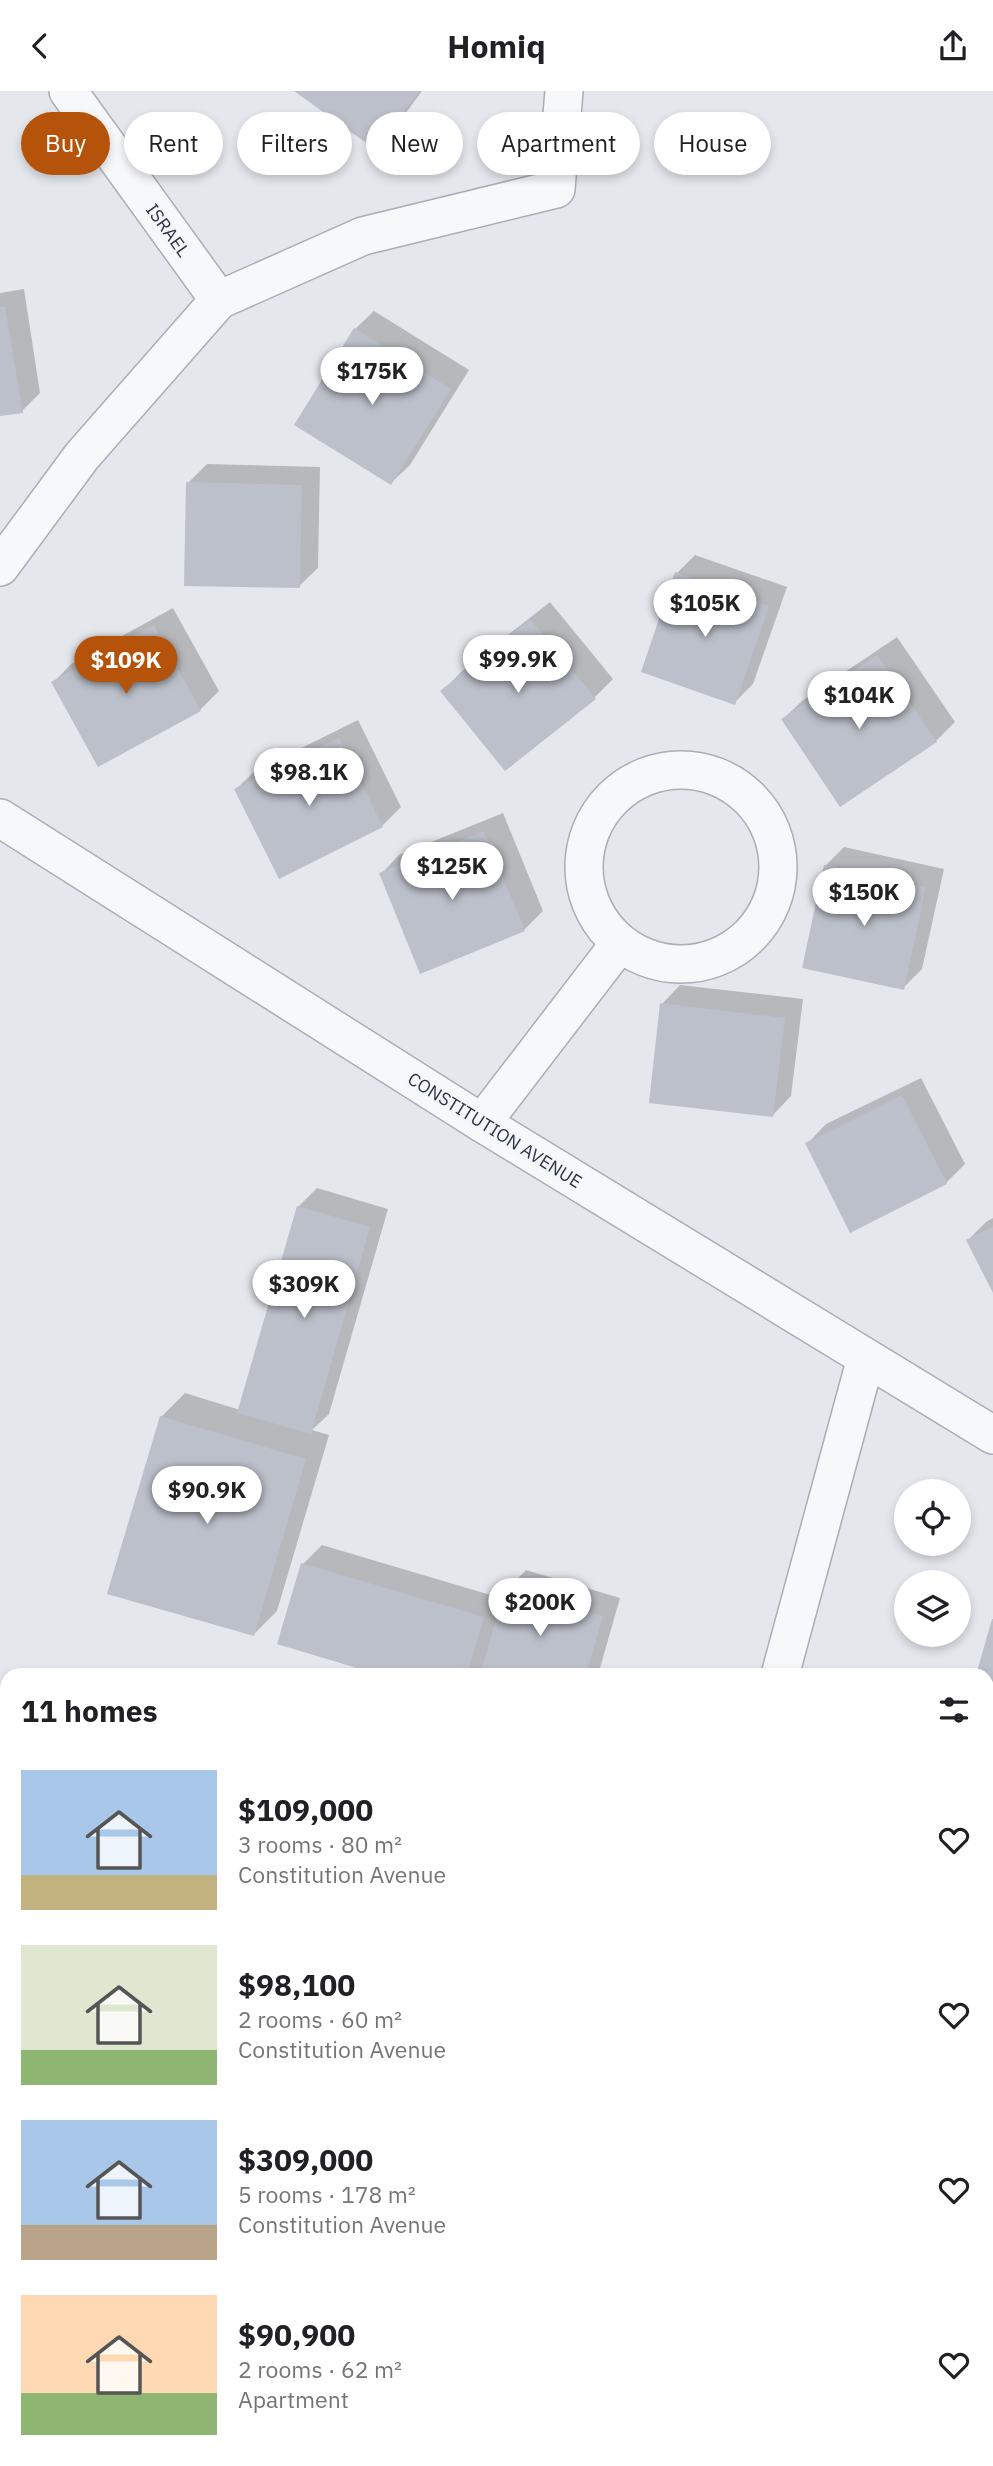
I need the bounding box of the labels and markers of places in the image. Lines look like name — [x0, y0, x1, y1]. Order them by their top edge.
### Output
pin: $175K — [323, 347, 421, 407]
pin: $105K — [656, 580, 754, 639]
pin: $99.9K — [461, 635, 575, 695]
pin: $109K — [77, 637, 175, 696]
pin: $104K — [810, 671, 908, 731]
pin: $98.1K — [252, 749, 366, 808]
pin: $125K — [403, 843, 501, 902]
pin: $150K — [815, 869, 913, 928]
pin: $309K — [255, 1261, 353, 1320]
pin: $90.9K — [150, 1467, 264, 1526]
pin: $200K — [491, 1579, 589, 1638]

